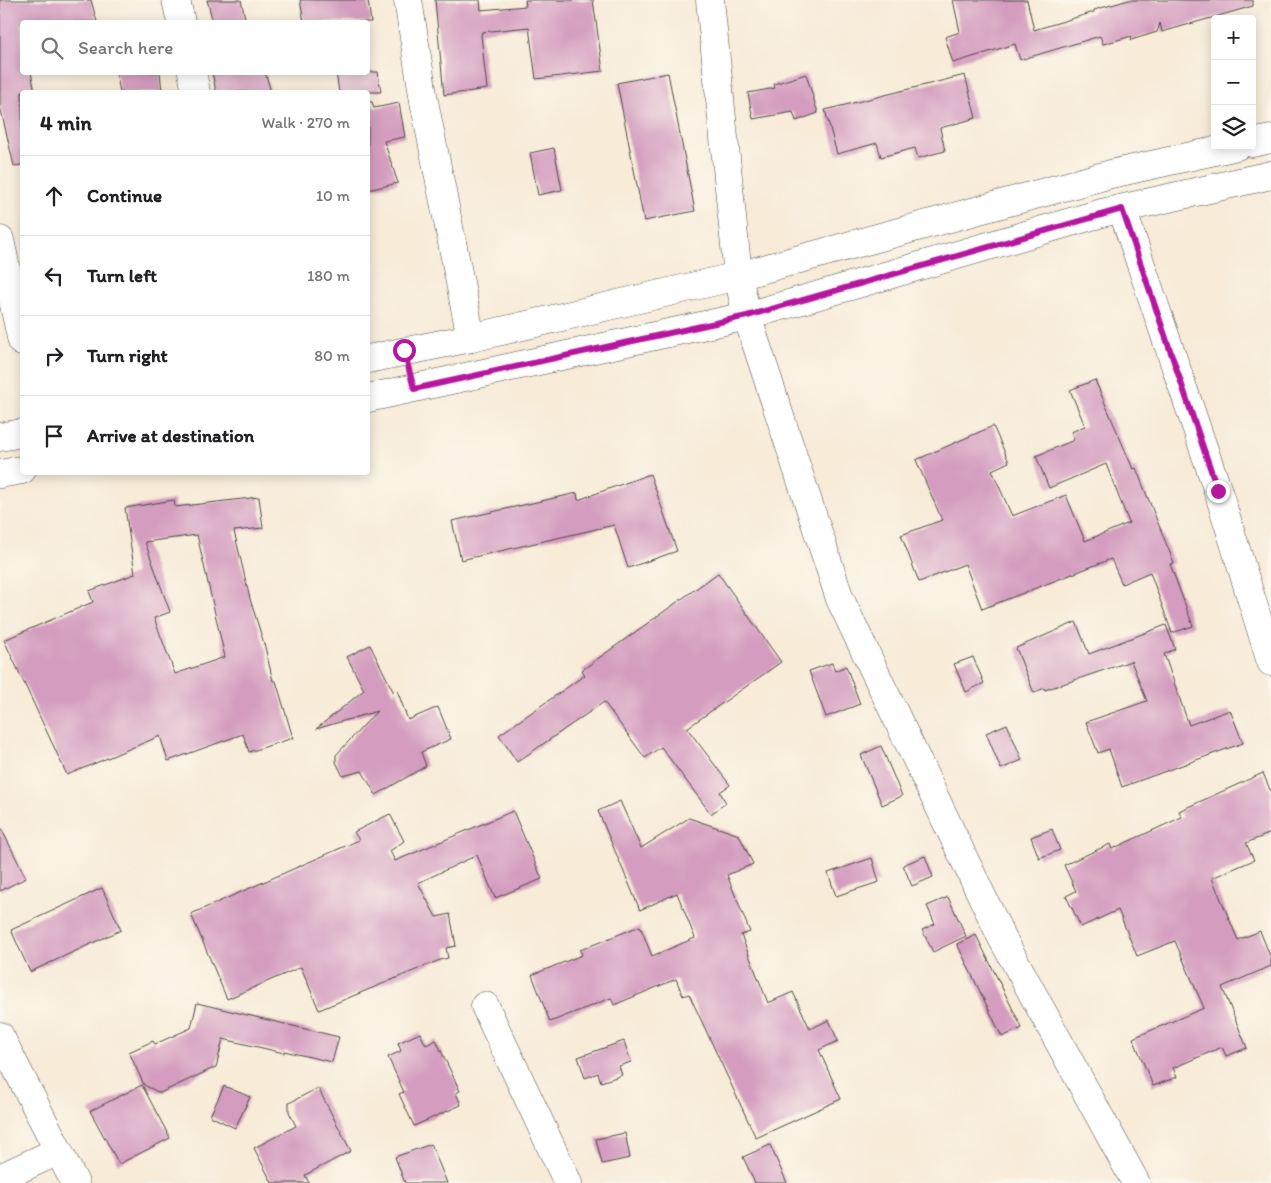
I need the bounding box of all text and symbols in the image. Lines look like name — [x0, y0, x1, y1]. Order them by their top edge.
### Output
map controls — [1211, 15, 1256, 150]
button: + — [1211, 15, 1256, 60]
search box — [20, 20, 370, 75]
icon: search — [38, 34, 66, 62]
text: Search here — [78, 36, 173, 59]
button: − — [1211, 60, 1256, 105]
button: layers — [1211, 105, 1256, 150]
text: 4 min — [40, 110, 92, 135]
text: Walk · 270 m — [262, 113, 350, 132]
icon: ahead — [40, 182, 68, 210]
text: Continue — [87, 184, 162, 207]
text: 10 m — [316, 186, 350, 205]
icon: left — [40, 262, 68, 290]
text: Turn left — [87, 264, 157, 287]
text: 180 m — [307, 266, 350, 285]
route start — [393, 339, 416, 362]
icon: right — [40, 342, 68, 370]
text: Turn right — [87, 344, 168, 367]
text: 80 m — [314, 346, 350, 365]
icon: arrive — [40, 422, 68, 450]
text: Arrive at destination — [87, 424, 254, 447]
route end — [1207, 480, 1230, 503]

